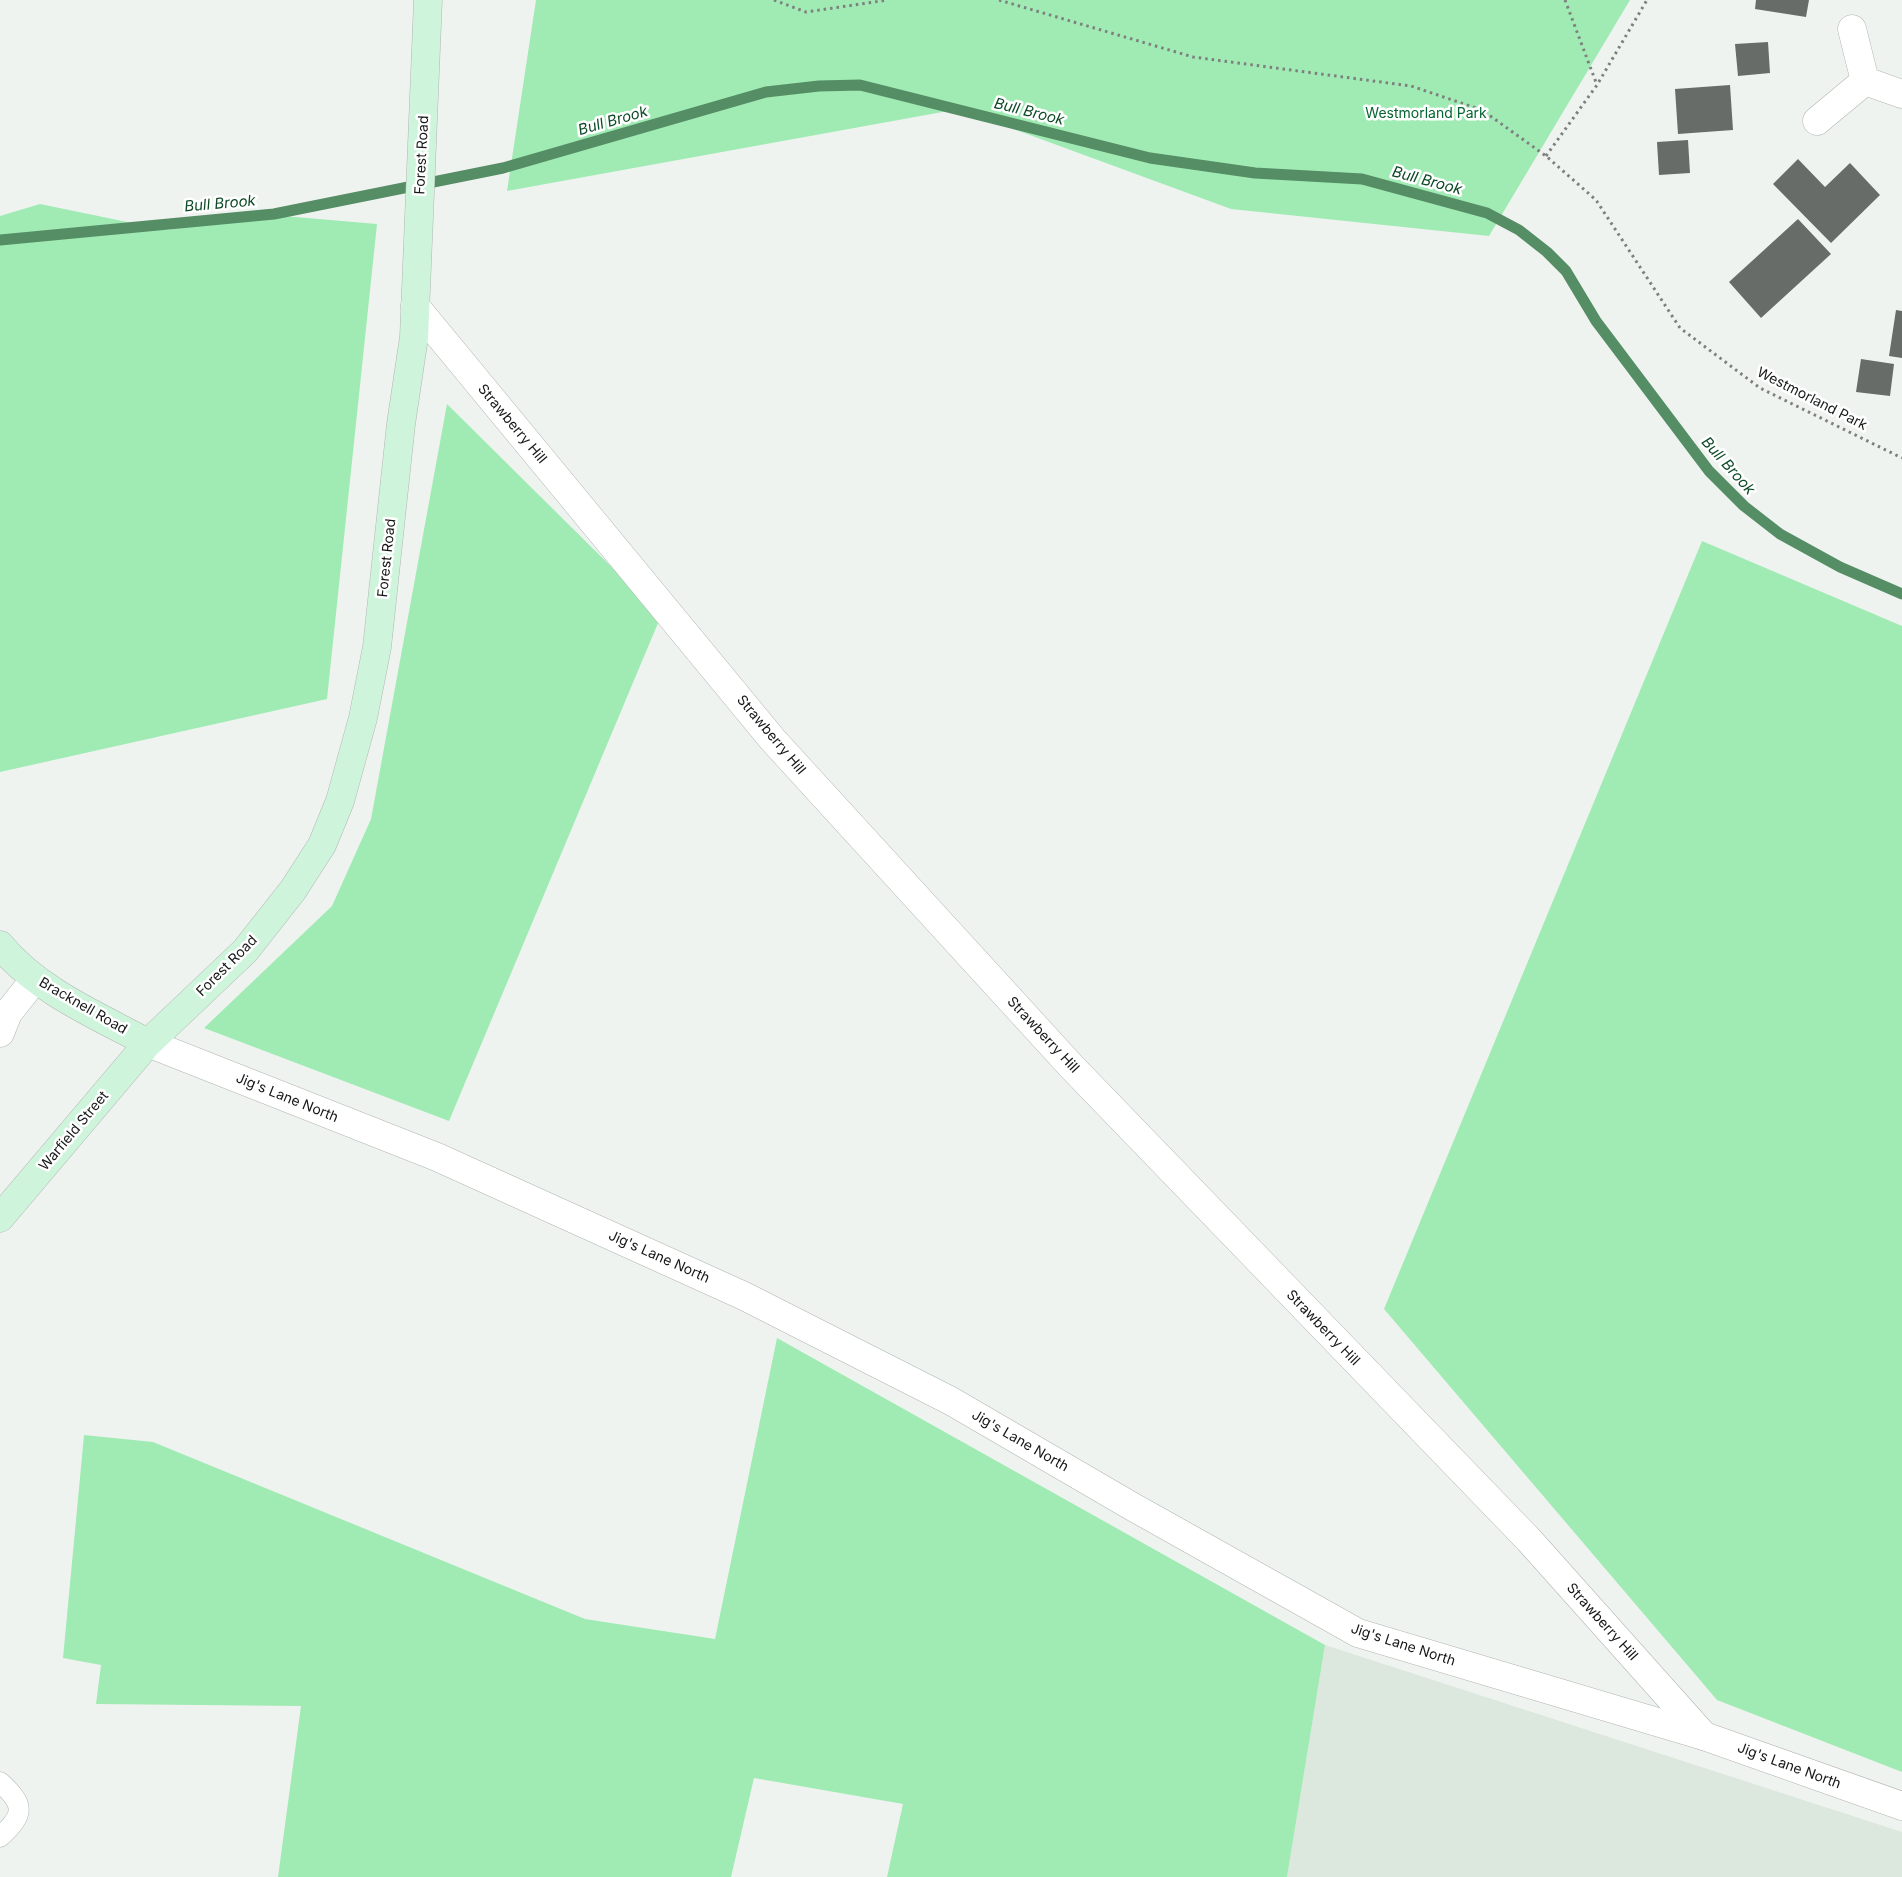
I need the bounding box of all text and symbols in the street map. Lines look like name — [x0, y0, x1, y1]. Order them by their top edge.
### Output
water label: Bull Brook — [992, 95, 1066, 129]
water label: Bull Brook — [576, 102, 650, 140]
park label: Westmorland Park — [1365, 106, 1487, 122]
street label: Forest Road — [412, 115, 432, 195]
water label: Bull Brook — [1390, 163, 1464, 199]
water label: Bull Brook — [184, 192, 256, 216]
street label: Westmorland Park — [1754, 364, 1870, 434]
street label: Strawberry Hill — [474, 381, 550, 467]
water label: Bull Brook — [1697, 433, 1759, 499]
street label: Forest Road — [375, 518, 399, 598]
street label: Strawberry Hill — [733, 692, 809, 778]
street label: Forest Road — [193, 932, 261, 1000]
street label: Bracknell Road — [36, 974, 130, 1038]
street label: Strawberry Hill — [1003, 993, 1083, 1077]
street label: Jig's Lane North — [233, 1070, 341, 1126]
street label: Warfield Street — [36, 1088, 112, 1174]
street label: Jig's Lane North — [606, 1227, 712, 1287]
street label: Strawberry Hill — [1283, 1287, 1363, 1369]
street label: Jig's Lane North — [969, 1406, 1071, 1476]
street label: Strawberry Hill — [1563, 1580, 1641, 1664]
street label: Jig's Lane North — [1349, 1620, 1457, 1670]
street label: Jig's Lane North — [1735, 1739, 1843, 1793]

